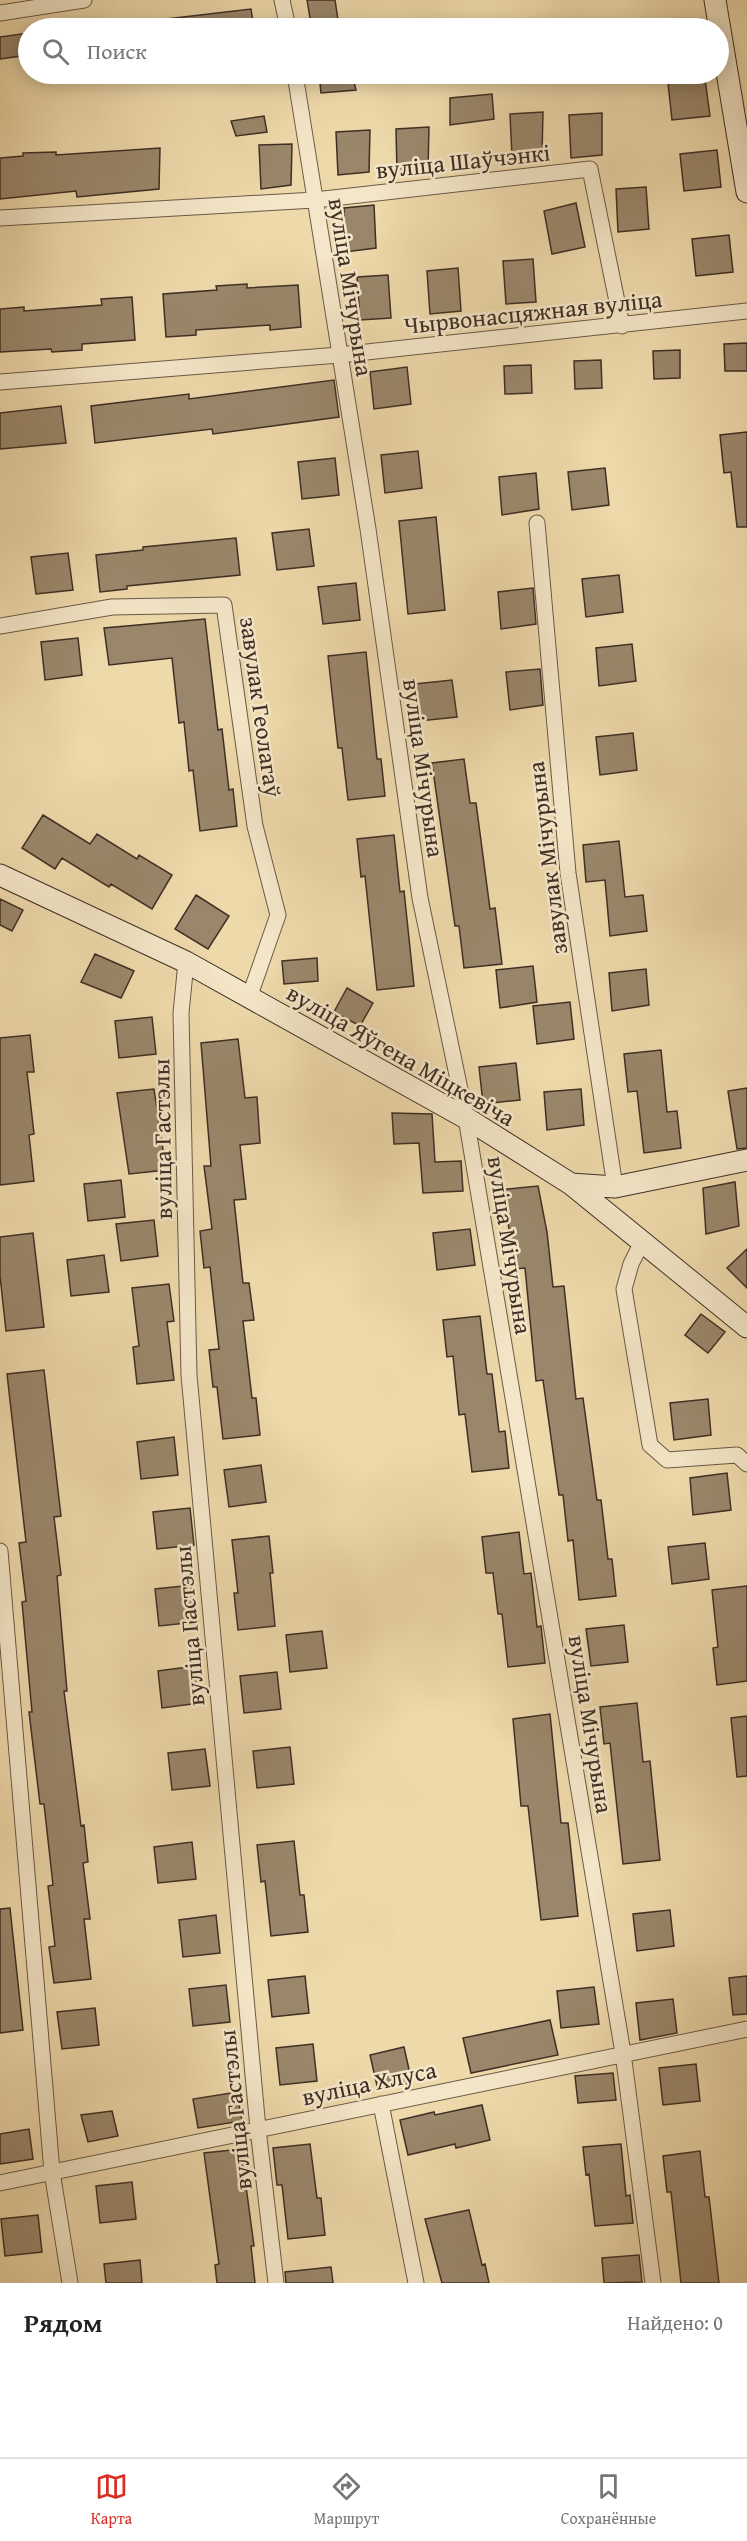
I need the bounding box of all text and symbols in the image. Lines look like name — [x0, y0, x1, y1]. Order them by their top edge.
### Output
search box — [18, 18, 729, 84]
icon: search — [39, 35, 72, 68]
text: Поиск — [87, 35, 147, 67]
street label: вуліца Шаўчэнкі — [374, 134, 552, 188]
street label: вуліца Мічурына — [320, 195, 382, 379]
street label: Чырвонасцяжная вуліца — [402, 281, 664, 343]
street label: завулак Геолагаў — [231, 615, 291, 799]
street label: вуліца Мічурына — [394, 676, 454, 860]
street label: завулак Мічурына — [518, 759, 576, 956]
street label: вуліца Яўгена Міцкевіча — [280, 975, 522, 1135]
street label: вуліца Гастэлы — [143, 1058, 181, 1220]
street label: вуліца Мічурына — [479, 1153, 541, 1337]
street label: вуліца Гастэлы — [165, 1544, 213, 1708]
street label: вуліца Мічурына — [560, 1632, 622, 1816]
street label: вуліца Гастэлы — [209, 2028, 261, 2192]
street label: вуліца Хлуса — [299, 2052, 440, 2114]
text: Рядом — [24, 2303, 102, 2342]
text: Найдено: 0 — [627, 2308, 723, 2337]
tab: Карта — [91, 2470, 132, 2530]
tab: Маршрут — [314, 2470, 379, 2530]
tab: Сохранённые — [561, 2470, 656, 2530]

